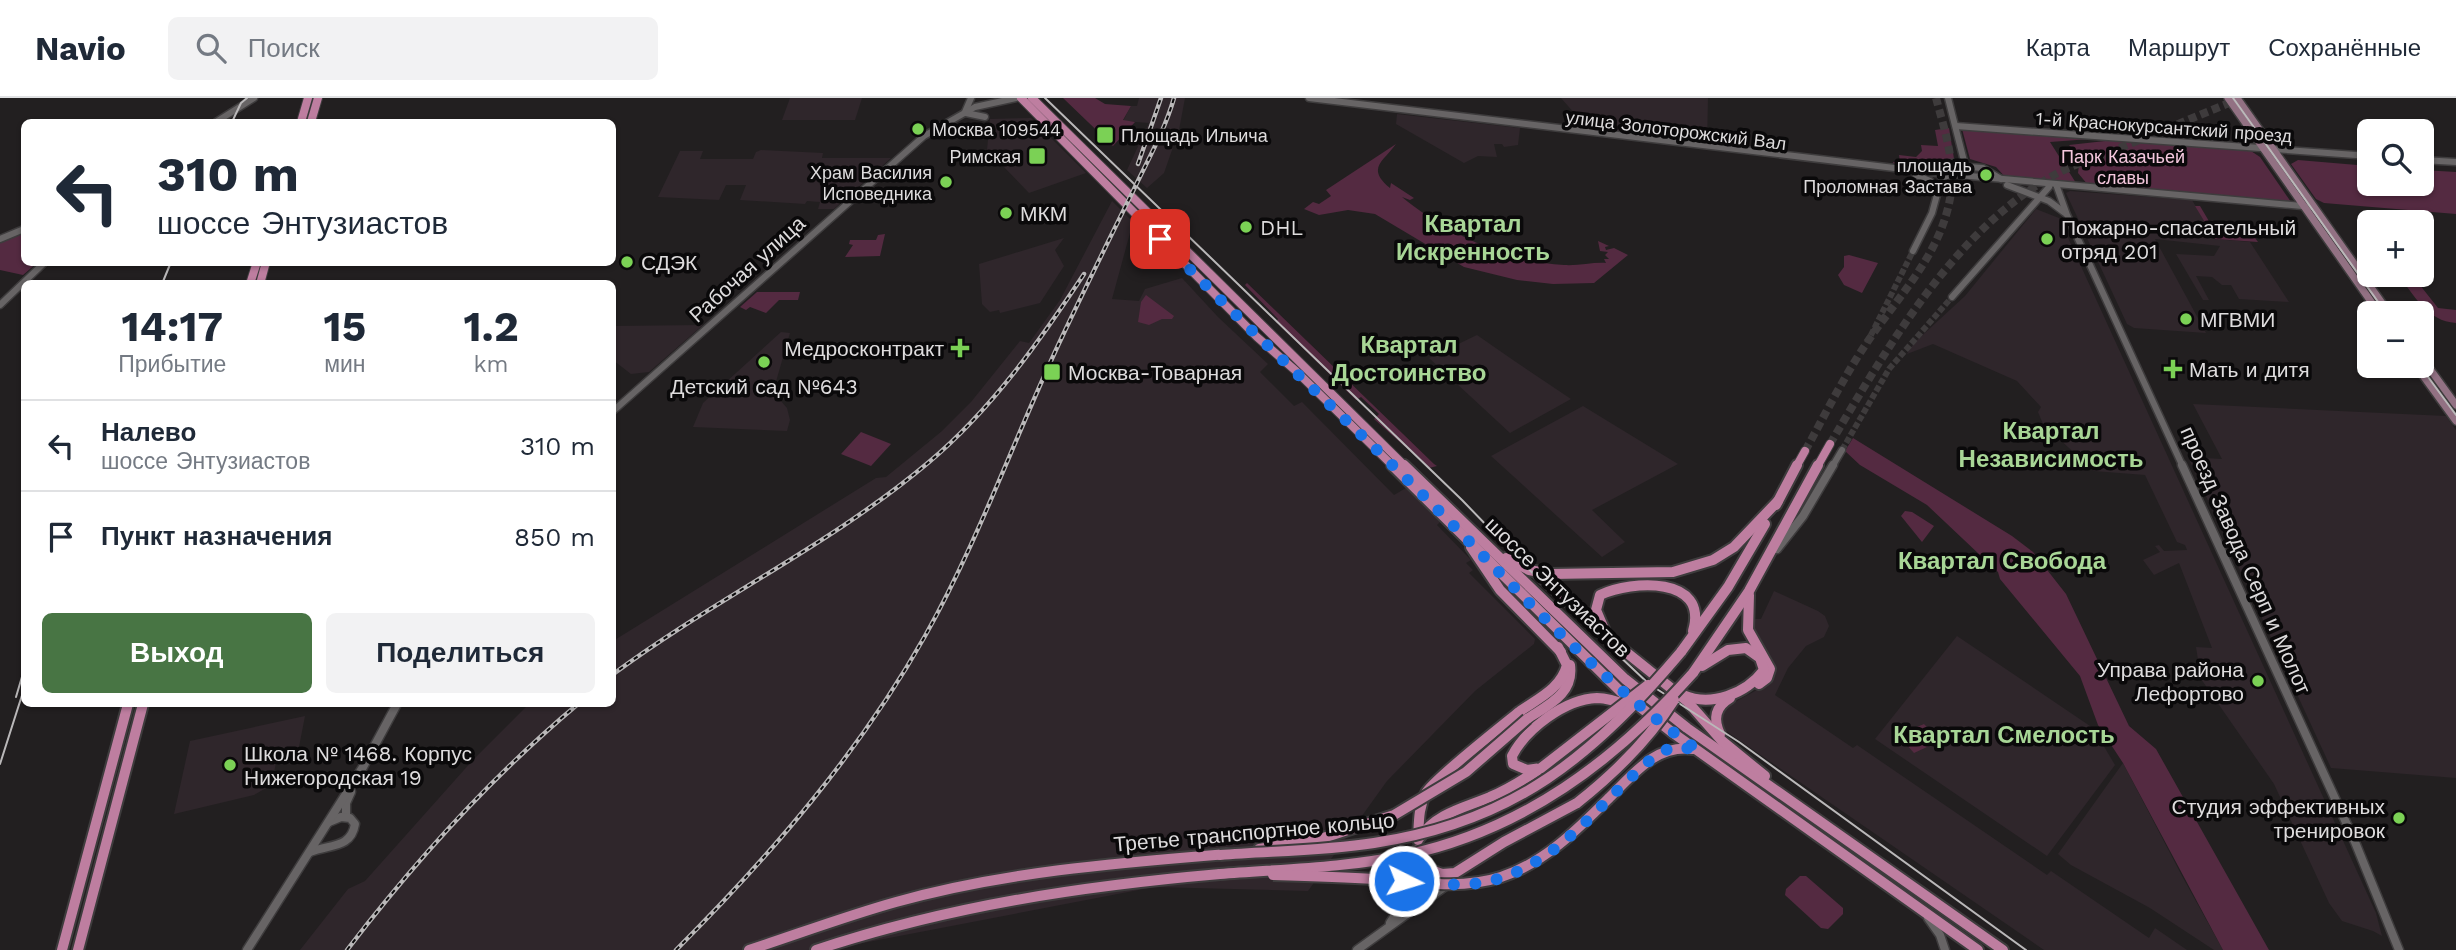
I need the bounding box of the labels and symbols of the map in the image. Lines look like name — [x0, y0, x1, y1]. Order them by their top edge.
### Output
street label: улица Золоторожский Вал — [1565, 106, 1787, 154]
street label: 1-й Краснокурсантский проезд — [2035, 108, 2293, 146]
place label: Москва 109544 — [932, 119, 1061, 140]
marker: Москва 109544 — [910, 121, 926, 137]
marker: Площадь Ильича — [1095, 125, 1115, 145]
place label: Площадь Ильича — [1121, 125, 1269, 146]
place label: Римская — [950, 146, 1021, 167]
marker: Римская — [1027, 146, 1047, 166]
park label: Парк Казачьей славы — [2061, 146, 2185, 188]
place label: площадь Проломная Застава — [1803, 155, 1973, 197]
place label: Храм Василия Исповедника — [810, 162, 933, 204]
marker: площадь Проломная Застава — [1978, 167, 1994, 183]
marker: Храм Василия Исповедника — [938, 174, 954, 190]
place label: МКМ — [1020, 201, 1067, 226]
marker: МКМ — [998, 205, 1014, 221]
pin — [1130, 209, 1190, 269]
street label: Рабочая улица — [684, 210, 810, 328]
district label: Квартал Искренность — [1396, 210, 1550, 266]
place label: DHL — [1260, 215, 1303, 240]
place label: Пожарно-спасательный отряд 201 — [2061, 215, 2296, 264]
marker: DHL — [1238, 219, 1254, 235]
marker: Пожарно-спасательный отряд 201 — [2039, 231, 2055, 247]
place label: СДЭК — [641, 250, 698, 275]
marker: СДЭК — [619, 254, 635, 270]
place label: МГВМИ — [2200, 307, 2275, 332]
marker: МГВМИ — [2178, 311, 2194, 327]
district label: Квартал Достоинство — [1332, 331, 1486, 387]
place label: Медросконтракт — [784, 336, 944, 361]
marker: Медросконтракт — [950, 338, 970, 358]
marker: Детский сад №643 — [756, 354, 772, 370]
place label: Мать и дитя — [2189, 357, 2310, 382]
marker: Мать и дитя — [2163, 359, 2183, 379]
place label: Москва-Товарная — [1068, 360, 1242, 385]
marker: Москва-Товарная — [1042, 362, 1062, 382]
place label: Детский сад №643 — [670, 374, 858, 399]
district label: Квартал Независимость — [1959, 417, 2143, 473]
street label: проезд Завода Серп и Молот — [2176, 422, 2317, 698]
street label: шоссе Энтузиастов — [1481, 512, 1635, 662]
district label: Квартал Свобода — [1898, 547, 2107, 575]
place label: Управа района Лефортово — [2097, 657, 2244, 706]
marker: Управа района Лефортово — [2250, 673, 2266, 689]
district label: Квартал Смелость — [1893, 721, 2115, 749]
place label: Школа № 1468. Корпус Нижегородская 19 — [244, 741, 472, 790]
marker: Школа № 1468. Корпус Нижегородская 19 — [222, 757, 238, 773]
place label: Студия эффективных тренировок — [2172, 794, 2386, 843]
street label: Третье транспортное кольцо — [1112, 807, 1396, 857]
marker: Студия эффективных тренировок — [2391, 810, 2407, 826]
position arrow — [1367, 844, 1441, 918]

